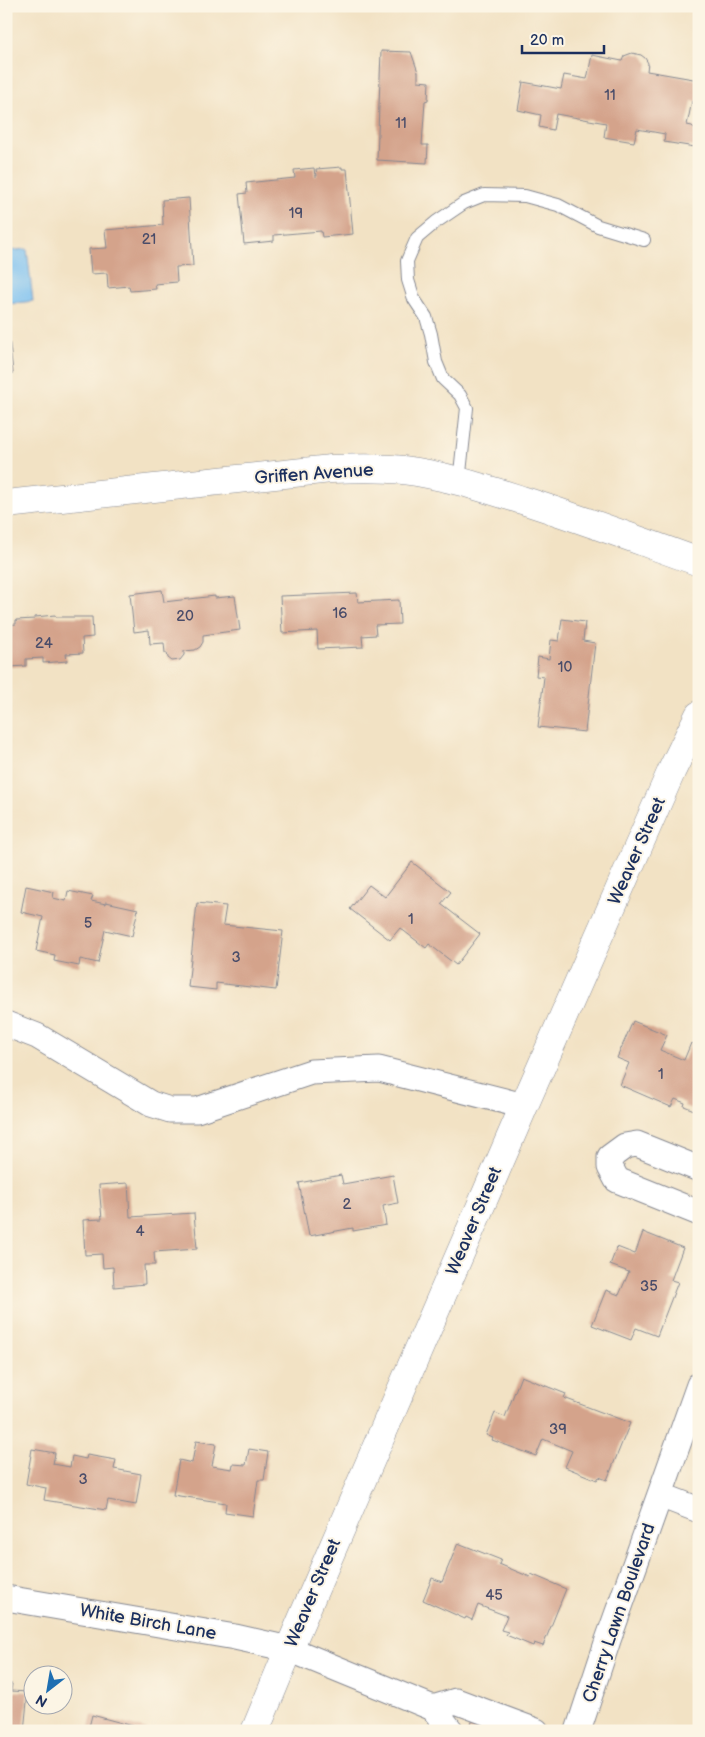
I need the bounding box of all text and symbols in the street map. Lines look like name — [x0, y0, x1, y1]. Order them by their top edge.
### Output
scale bar — [522, 22, 605, 54]
text: 20 m — [530, 31, 564, 50]
house number: 11 — [604, 86, 616, 105]
house number: 11 — [395, 114, 407, 133]
house number: 19 — [289, 204, 303, 223]
house number: 21 — [142, 230, 156, 249]
street label: Griffen Avenue — [254, 459, 375, 489]
house number: 16 — [333, 604, 347, 623]
house number: 20 — [176, 607, 194, 626]
house number: 24 — [35, 634, 53, 653]
house number: 10 — [558, 658, 572, 677]
street label: Weaver Street — [604, 793, 670, 908]
house number: 1 — [408, 910, 414, 929]
house number: 5 — [84, 914, 92, 933]
house number: 3 — [231, 948, 241, 967]
house number: 1 — [658, 1065, 664, 1084]
street label: Weaver Street — [442, 1163, 506, 1278]
house number: 2 — [343, 1195, 352, 1214]
house number: 4 — [135, 1222, 145, 1241]
house number: 35 — [640, 1277, 658, 1296]
house number: 39 — [549, 1420, 567, 1439]
house number: 3 — [78, 1470, 88, 1489]
street label: Cherry Lawn Boulevard — [578, 1521, 660, 1705]
street label: Weaver Street — [281, 1535, 345, 1650]
house number: 45 — [485, 1586, 503, 1605]
street label: White Birch Lane — [78, 1600, 218, 1644]
north arrow — [22, 1664, 72, 1714]
text: N — [33, 1691, 50, 1711]

